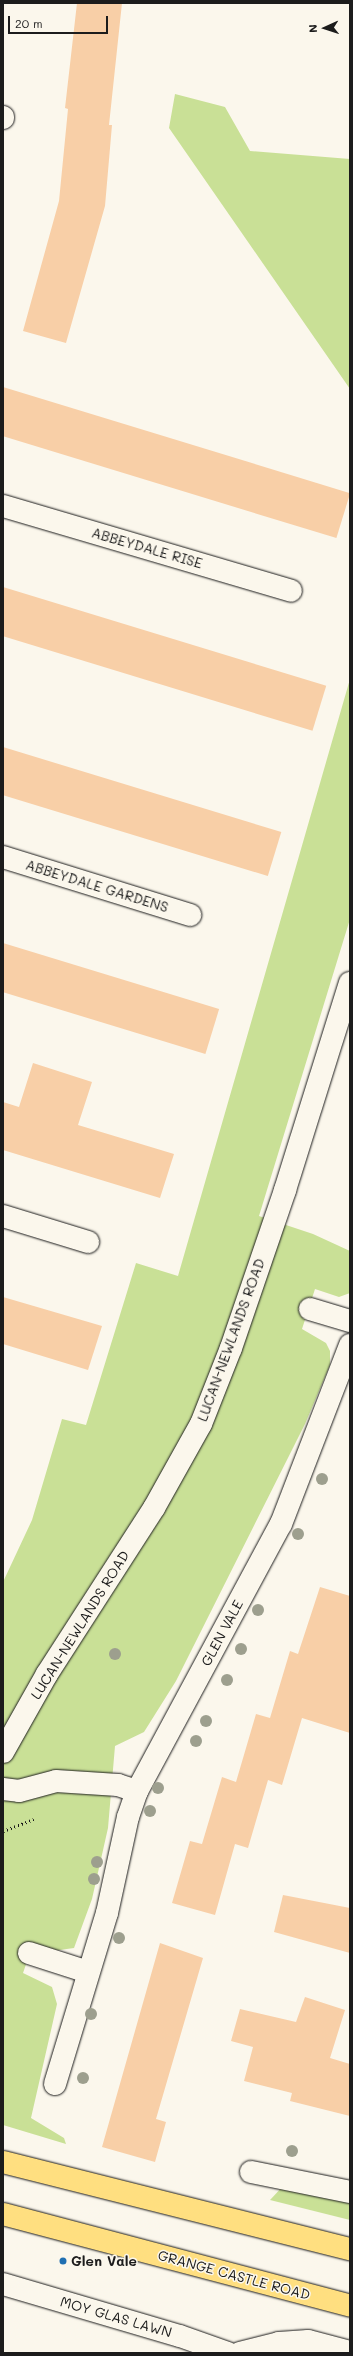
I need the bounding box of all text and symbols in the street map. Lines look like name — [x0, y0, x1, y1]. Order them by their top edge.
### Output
scale bar — [10, 8, 110, 34]
north arrow — [305, 8, 345, 48]
text: 20 m — [15, 15, 43, 31]
text: N — [305, 24, 320, 33]
street label: ABBEYDALE RISE — [90, 524, 204, 572]
street label: ABBEYDALE GARDENS — [24, 856, 170, 916]
street label: LUCAN-NEWLANDS ROAD — [194, 1256, 268, 1424]
street label: LUCAN-NEWLANDS ROAD — [27, 1548, 133, 1702]
street label: GLEN VALE — [198, 1597, 246, 1669]
street label: GRANGE CASTLE ROAD — [156, 2247, 312, 2303]
place label: Glen Vale — [71, 2253, 137, 2269]
marker: Glen Vale — [58, 2256, 68, 2266]
street label: MOY GLAS LAWN — [58, 2293, 174, 2341]

